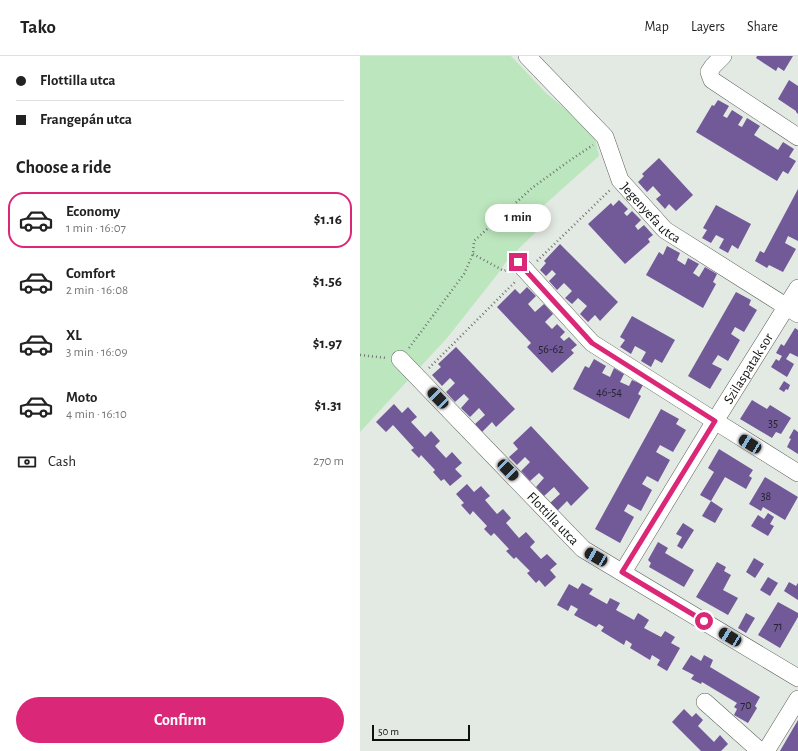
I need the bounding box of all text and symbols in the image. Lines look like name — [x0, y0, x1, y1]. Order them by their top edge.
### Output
text: Tako — [20, 18, 56, 37]
text: Map — [644, 20, 669, 34]
text: Layers — [691, 20, 725, 34]
text: Share — [747, 20, 778, 34]
text: Flottilla utca — [40, 73, 115, 88]
text: Frangepán utca — [40, 112, 132, 127]
text: Choose a ride — [16, 159, 111, 177]
street label: Jegenyefa utca — [618, 180, 683, 246]
icon: car — [18, 202, 54, 238]
text: Economy — [66, 204, 120, 219]
callout: 1 min — [485, 204, 551, 232]
text: 1 min — [504, 211, 532, 224]
text: $1.16 — [314, 212, 342, 227]
text: 1 min · 16:07 — [66, 222, 126, 235]
route end — [509, 253, 527, 271]
icon: car — [18, 264, 54, 300]
text: Comfort — [66, 266, 115, 281]
text: $1.56 — [313, 274, 342, 289]
text: 2 min · 16:08 — [66, 284, 128, 297]
icon: car — [18, 326, 54, 362]
text: XL — [66, 328, 82, 343]
street label: Szilaspatak sor — [721, 330, 776, 407]
text: $1.97 — [313, 336, 342, 351]
house number: 56-62 — [538, 343, 564, 355]
text: 3 min · 16:09 — [66, 346, 128, 359]
car — [425, 385, 451, 411]
house number: 46-54 — [596, 386, 622, 398]
icon: car — [18, 388, 54, 424]
text: Moto — [66, 390, 98, 405]
text: $1.31 — [315, 398, 342, 413]
text: 4 min · 16:10 — [66, 408, 127, 421]
house number: 35 — [768, 417, 778, 429]
car — [737, 433, 763, 455]
icon: cash — [16, 451, 38, 473]
text: Cash — [48, 454, 76, 469]
text: 270 m — [313, 455, 344, 468]
car — [495, 457, 521, 483]
street label: Flottilla utca — [524, 490, 581, 548]
house number: 38 — [761, 490, 772, 502]
car — [583, 546, 609, 568]
route start — [695, 612, 713, 630]
house number: 71 — [773, 620, 783, 632]
car — [717, 626, 743, 648]
button: Confirm — [16, 697, 344, 743]
house number: 70 — [740, 699, 752, 711]
scale bar — [372, 723, 470, 742]
text: 50 m — [378, 726, 399, 737]

